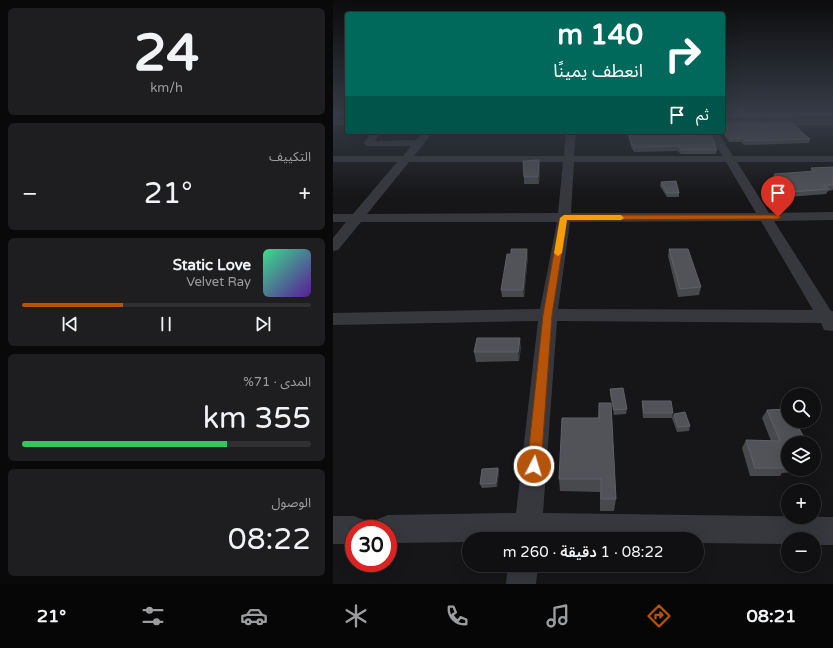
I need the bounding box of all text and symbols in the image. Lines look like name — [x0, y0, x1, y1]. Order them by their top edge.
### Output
text: 140 m — [557, 18, 643, 52]
text: 24 — [134, 22, 199, 85]
icon: right — [657, 28, 709, 80]
text: انعطف يمينًا — [553, 60, 643, 82]
text: km/h — [150, 80, 183, 96]
icon: arrive — [666, 104, 688, 126]
text: ثم — [696, 106, 709, 124]
text: التكييف — [269, 149, 311, 165]
text: 21° — [144, 175, 193, 212]
pin — [761, 176, 795, 217]
text: − — [22, 181, 38, 207]
text: + — [299, 181, 311, 207]
icon: arrive — [767, 182, 789, 204]
text: Static Love — [173, 256, 251, 274]
text: Velvet Ray — [186, 274, 251, 290]
icon: previous — [59, 313, 81, 335]
icon: pause — [155, 313, 177, 335]
icon: next — [252, 313, 274, 335]
text: المدى · 71% — [243, 374, 311, 390]
map controls — [781, 388, 821, 572]
button: search — [781, 388, 821, 428]
text: 355 km — [203, 400, 311, 437]
button: layers — [781, 436, 821, 476]
position arrow — [513, 445, 555, 487]
button: + — [781, 484, 821, 524]
text: الوصول — [271, 495, 311, 511]
speed limit sign: 30 — [345, 520, 397, 572]
text: 08:22 — [228, 521, 311, 558]
button: − — [781, 532, 821, 572]
text: 08:22 · 1 دقيقة · 260 m — [503, 543, 663, 561]
icon: filters — [139, 602, 167, 630]
icon: car — [240, 602, 268, 630]
icon: climate — [342, 602, 370, 630]
icon: phone — [443, 602, 471, 630]
icon: music — [544, 602, 572, 630]
icon: directions — [645, 602, 673, 630]
text: 21° — [37, 605, 66, 627]
text: 08:21 — [747, 605, 796, 627]

